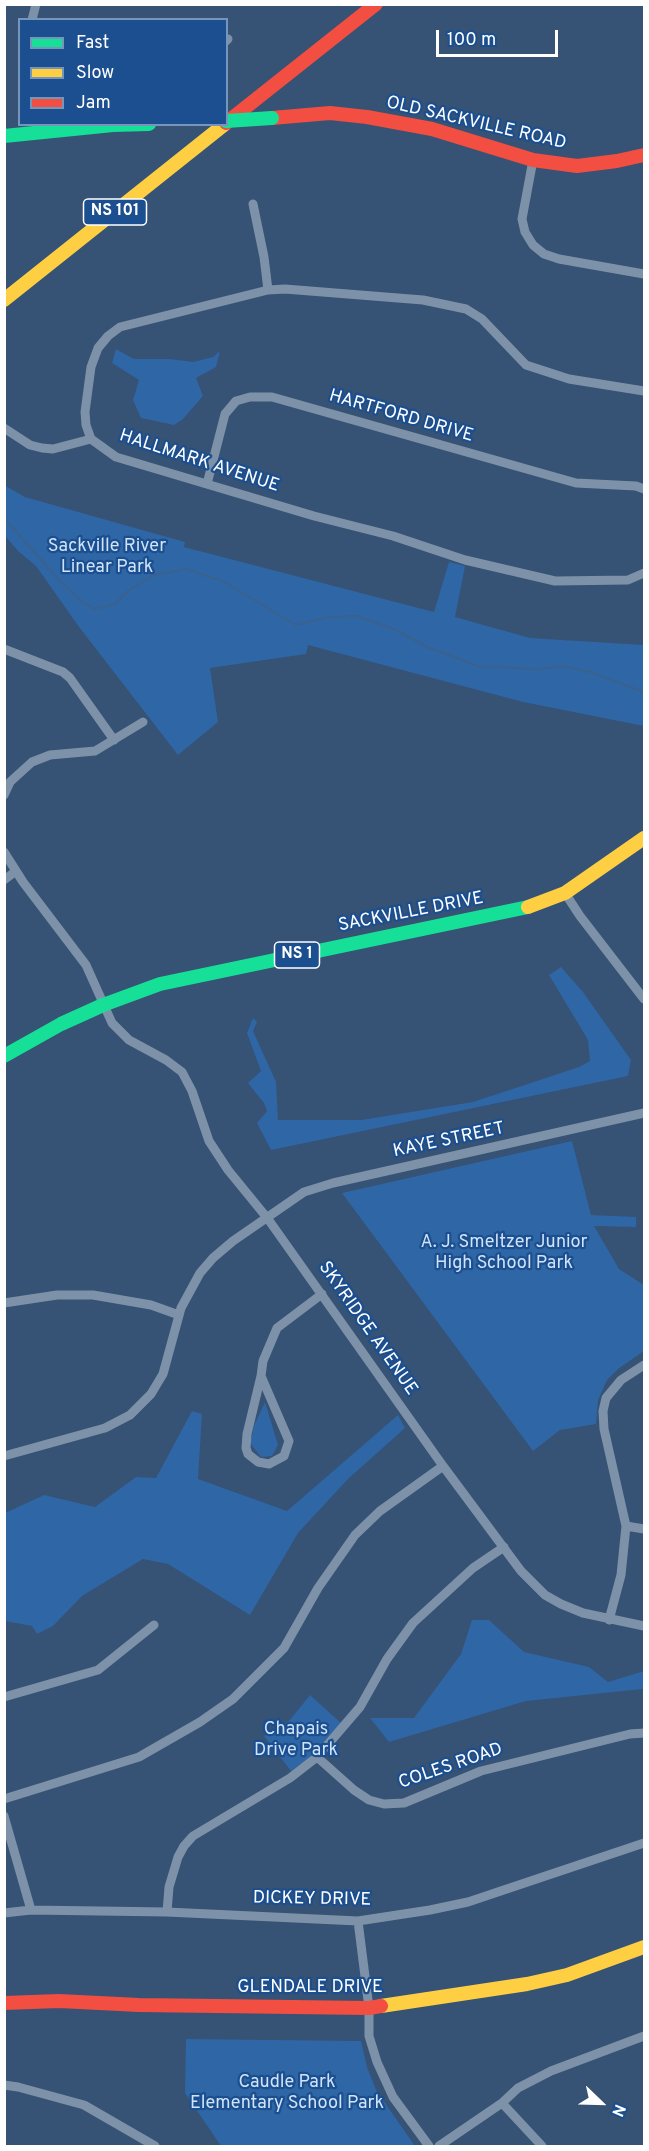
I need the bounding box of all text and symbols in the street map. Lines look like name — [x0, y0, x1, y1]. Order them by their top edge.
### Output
legend — [18, 18, 228, 126]
scale bar — [439, 18, 560, 56]
text: 100 m — [447, 29, 496, 52]
text: Fast — [76, 32, 109, 55]
text: Slow — [76, 62, 114, 85]
text: Jam — [76, 92, 111, 115]
street label: OLD SACKVILLE ROAD — [384, 93, 568, 155]
road number: NS 101 — [84, 199, 146, 225]
street label: HARTFORD DRIVE — [326, 386, 476, 448]
street label: HALLMARK AVENUE — [116, 426, 282, 498]
park label: Sackville River Linear Park — [48, 536, 166, 578]
street label: SACKVILLE DRIVE — [337, 888, 485, 938]
road number: NS 1 — [274, 942, 320, 968]
street label: KAYE STREET — [391, 1119, 507, 1163]
park label: A. J. Smeltzer Junior High School Park — [420, 1232, 588, 1274]
street label: SKYRIDGE AVENUE — [313, 1258, 421, 1400]
park label: Chapais Drive Park — [254, 1719, 338, 1762]
street label: COLES ROAD — [396, 1739, 506, 1795]
street label: DICKEY DRIVE — [253, 1888, 371, 1912]
street label: GLENDALE DRIVE — [237, 1977, 383, 1999]
park label: Caudle Park Elementary School Park — [190, 2072, 384, 2114]
north arrow — [571, 2073, 631, 2133]
text: N — [606, 2101, 629, 2119]

